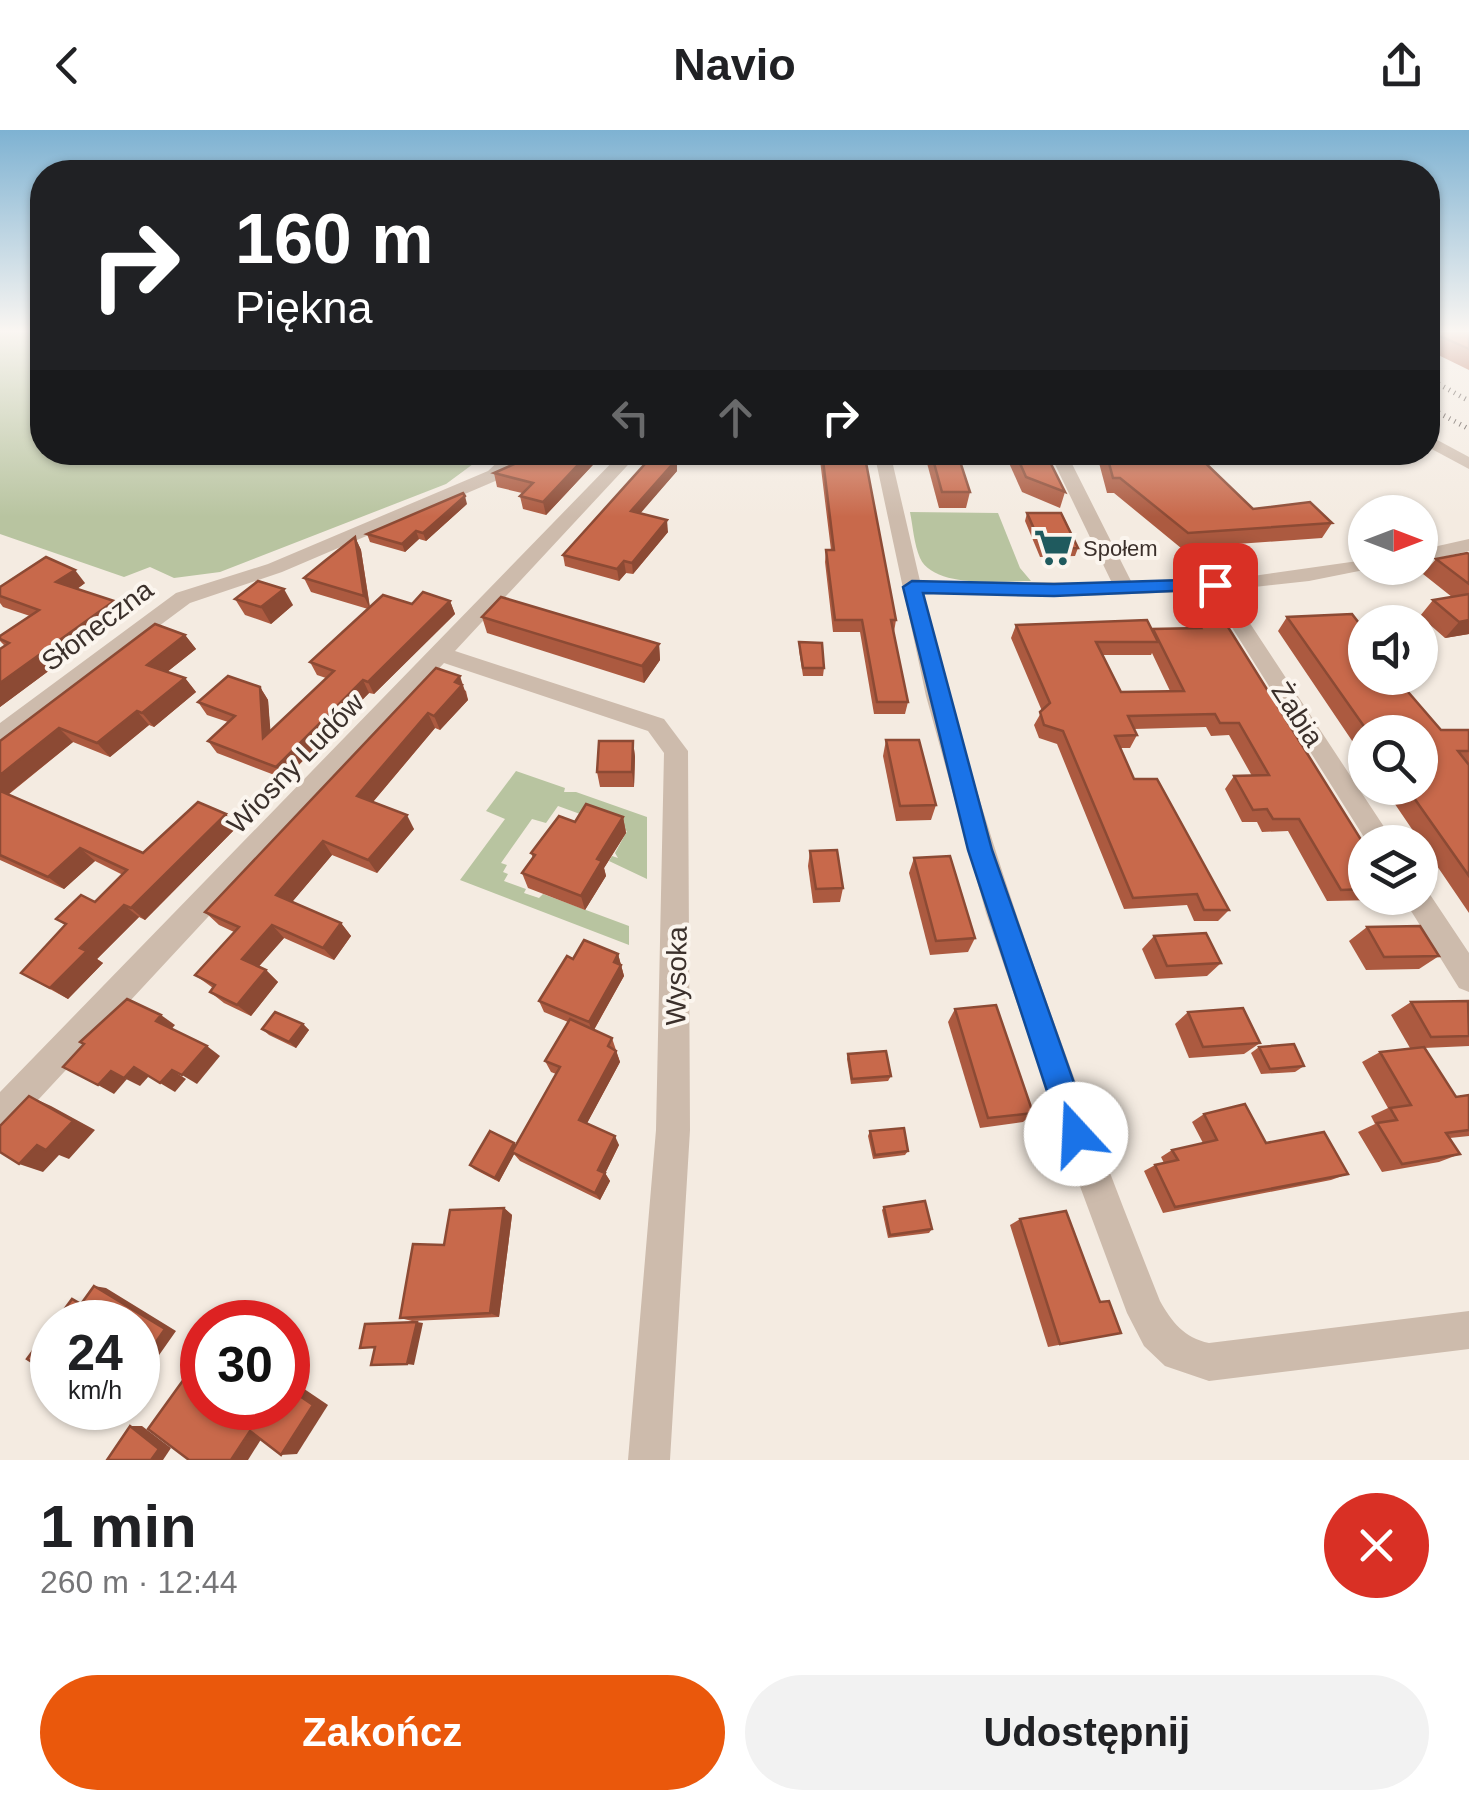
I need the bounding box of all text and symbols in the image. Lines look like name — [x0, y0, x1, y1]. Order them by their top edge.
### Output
icon: back — [40, 38, 95, 93]
icon: share — [1374, 38, 1429, 93]
text: Navio — [673, 39, 796, 90]
icon: right — [70, 200, 200, 330]
text: 160 m — [235, 200, 433, 278]
text: Piękna — [235, 282, 373, 333]
icon: left — [603, 390, 658, 445]
icon: ahead — [708, 390, 763, 445]
icon: right — [813, 390, 868, 445]
north arrow — [1348, 495, 1438, 585]
map controls — [1348, 495, 1438, 915]
supermarket icon: Społem — [1032, 527, 1074, 569]
place label: Społem — [1083, 536, 1158, 561]
pin — [1173, 543, 1258, 628]
icon: arrive — [1188, 558, 1243, 613]
street label: Słoneczna — [36, 573, 159, 677]
button: sound — [1348, 605, 1438, 695]
street label: Żabia — [1266, 676, 1330, 752]
street label: Wiosny Ludów — [221, 687, 370, 840]
button: search — [1348, 715, 1438, 805]
button: layers — [1348, 825, 1438, 915]
street label: Wysoka — [660, 926, 693, 1026]
position arrow — [1024, 1082, 1128, 1186]
speed limit sign: 30 — [180, 1300, 310, 1430]
text: 24 — [67, 1325, 123, 1381]
text: km/h — [68, 1376, 122, 1404]
text: 1 min — [40, 1493, 197, 1560]
button: close — [1324, 1493, 1429, 1598]
text: 260 m · 12:44 — [40, 1564, 237, 1600]
button: Zakończ — [40, 1675, 725, 1790]
button: Udostępnij — [745, 1675, 1429, 1790]

